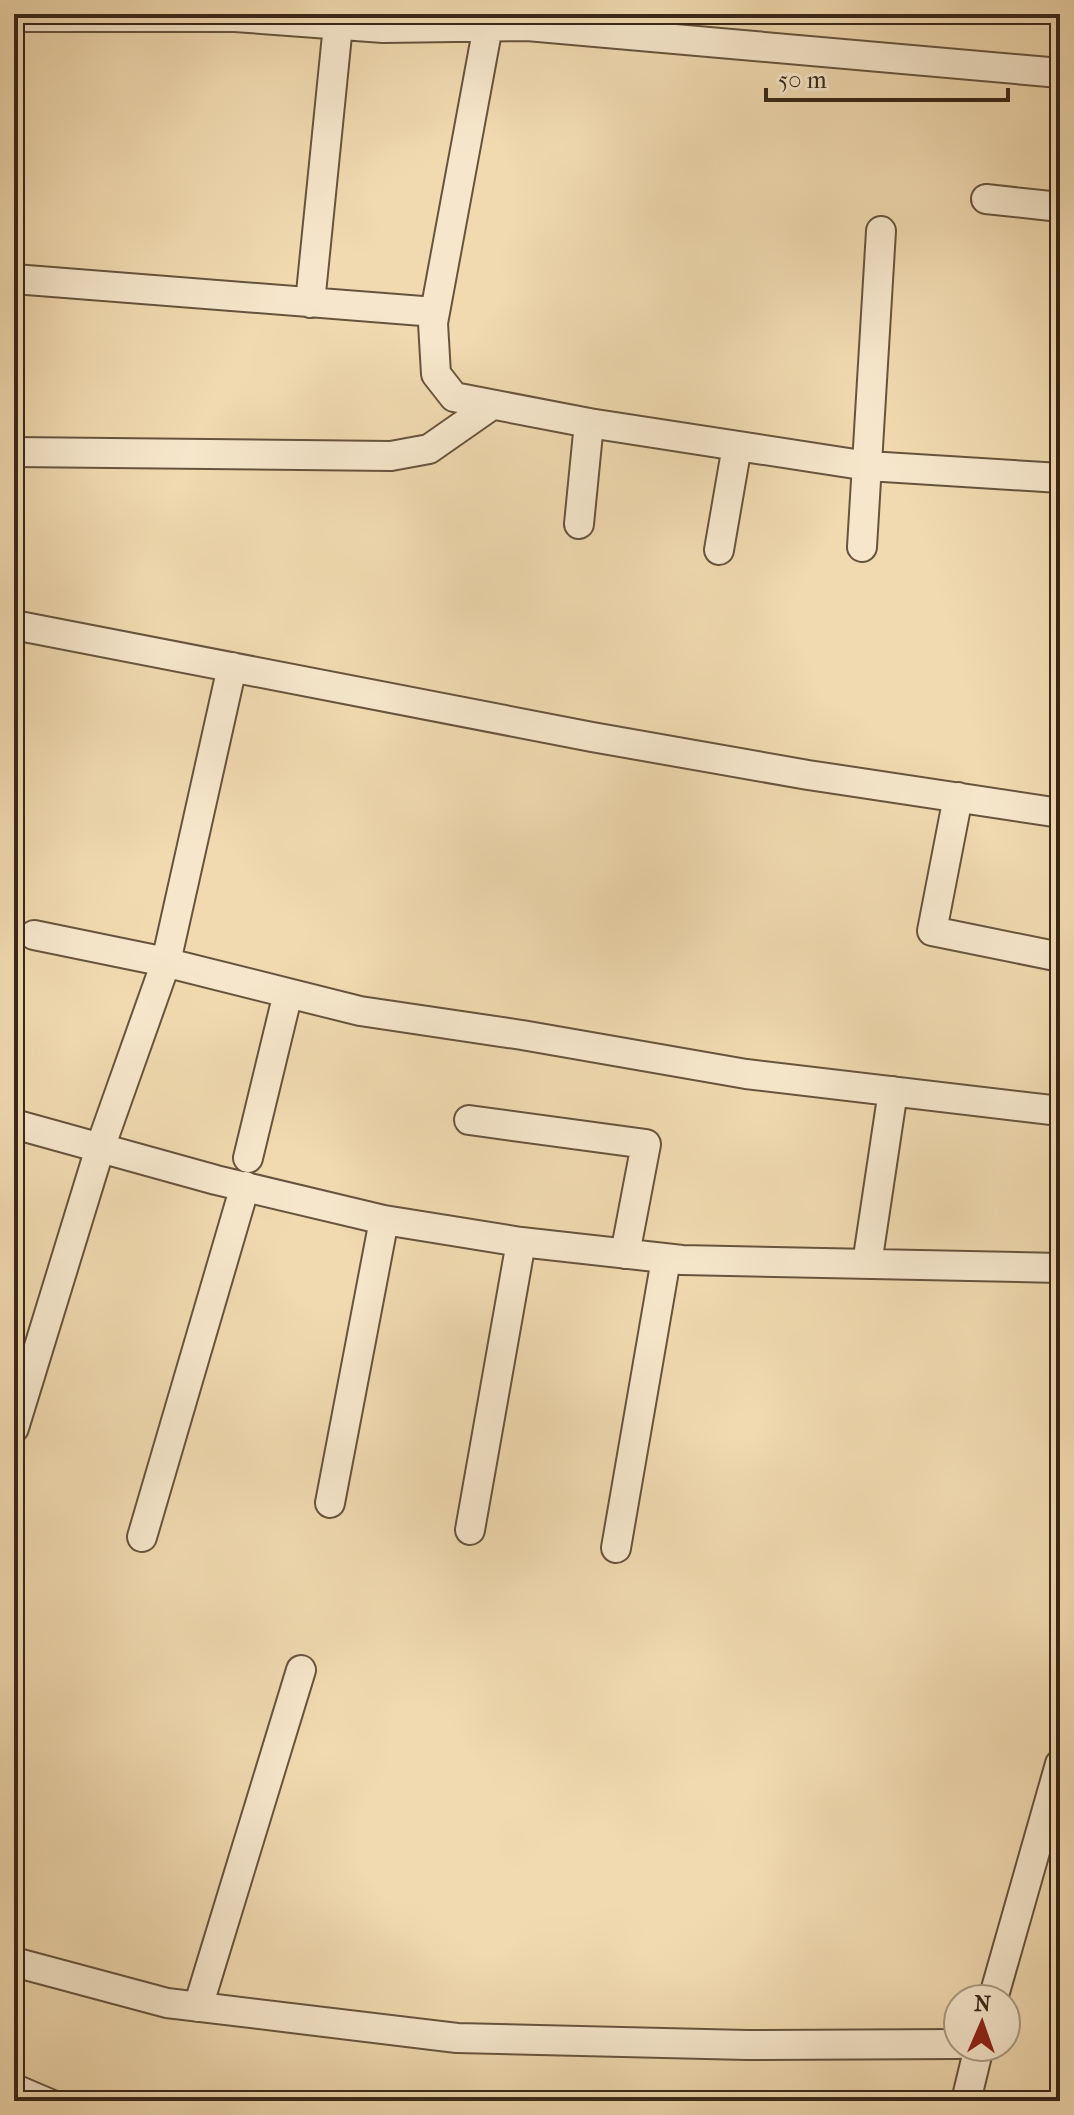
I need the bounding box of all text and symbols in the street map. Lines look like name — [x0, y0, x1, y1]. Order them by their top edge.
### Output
scale bar — [766, 52, 1008, 102]
text: 50 m — [778, 66, 827, 94]
north arrow — [942, 1983, 1022, 2063]
text: N — [974, 1991, 992, 2017]

